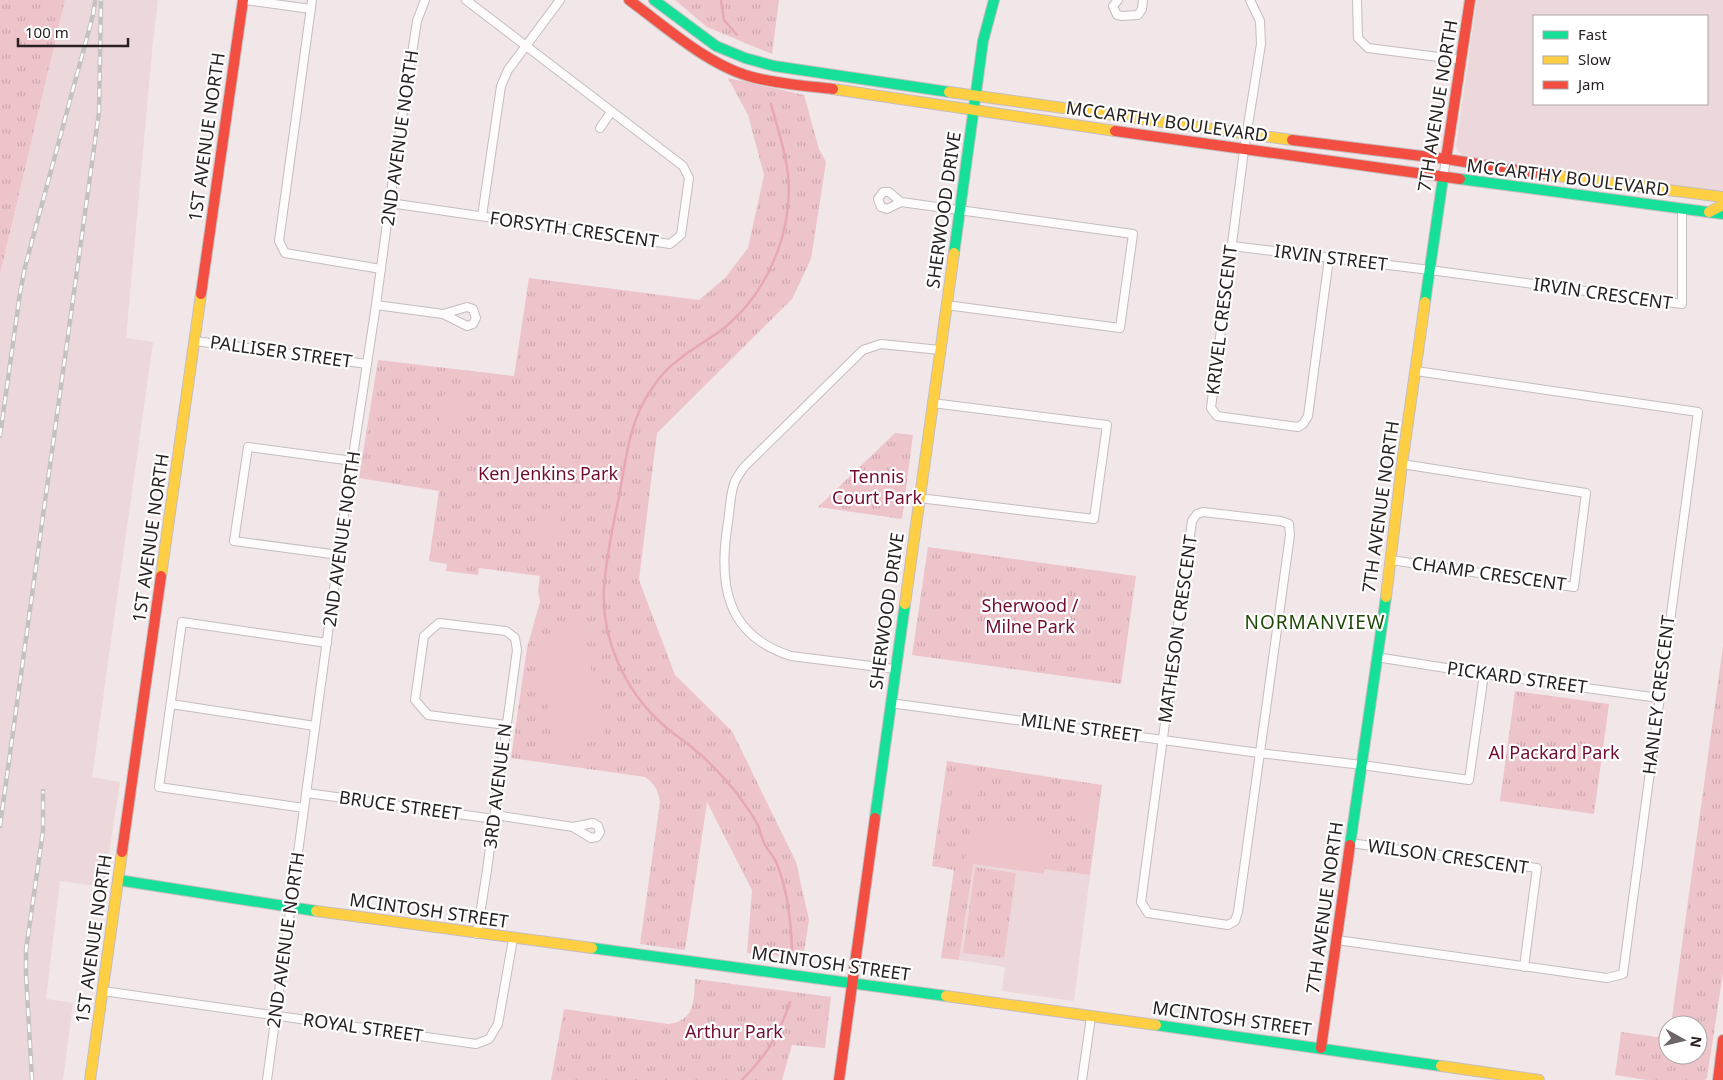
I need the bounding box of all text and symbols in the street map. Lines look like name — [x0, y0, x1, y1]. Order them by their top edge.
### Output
scale bar — [18, 15, 128, 47]
legend — [1533, 15, 1708, 105]
street label: 7TH AVENUE NORTH — [1412, 18, 1462, 194]
text: 100 m — [25, 22, 69, 42]
text: Fast — [1578, 24, 1607, 44]
street label: 2ND AVENUE NORTH — [375, 48, 423, 227]
text: Slow — [1578, 49, 1611, 69]
street label: 1ST AVENUE NORTH — [182, 51, 230, 223]
text: Jam — [1576, 74, 1605, 94]
street label: MCCARTHY BOULEVARD — [1065, 95, 1270, 147]
street label: SHERWOOD DRIVE — [920, 130, 966, 290]
street label: MCCARTHY BOULEVARD — [1465, 153, 1671, 201]
street label: FORSYTH CRESCENT — [488, 205, 660, 253]
street label: IRVIN STREET — [1273, 238, 1389, 276]
street label: KRIVEL CRESCENT — [1200, 244, 1242, 396]
street label: IRVIN CRESCENT — [1532, 271, 1674, 315]
street label: PALLISER STREET — [208, 329, 354, 373]
street label: 7TH AVENUE NORTH — [1356, 419, 1404, 595]
street label: 2ND AVENUE NORTH — [317, 449, 365, 628]
street label: 1ST AVENUE NORTH — [126, 452, 174, 624]
park label: Ken Jenkins Park — [478, 461, 618, 485]
park label: Tennis Court Park — [832, 464, 922, 509]
street label: SHERWOOD DRIVE — [863, 531, 909, 691]
street label: MATHESON CRESCENT — [1152, 533, 1202, 724]
street label: CHAMP CRESCENT — [1410, 550, 1568, 596]
park label: Sherwood / Milne Park — [982, 593, 1079, 638]
district label: NORMANVIEW — [1245, 609, 1386, 635]
street label: HANLEY CRESCENT — [1636, 614, 1680, 776]
street label: PICKARD STREET — [1446, 655, 1589, 699]
street label: MILNE STREET — [1019, 707, 1143, 747]
street label: 3RD AVENUE N — [477, 722, 517, 850]
park label: Al Packard Park — [1488, 740, 1620, 764]
street label: BRUCE STREET — [337, 785, 463, 825]
street label: 7TH AVENUE NORTH — [1300, 820, 1348, 996]
street label: WILSON CRESCENT — [1366, 833, 1530, 879]
street label: 2ND AVENUE NORTH — [261, 850, 309, 1029]
street label: 1ST AVENUE NORTH — [69, 853, 117, 1025]
street label: MCINTOSH STREET — [348, 887, 510, 933]
street label: MCINTOSH STREET — [750, 940, 912, 986]
street label: MCINTOSH STREET — [1151, 995, 1313, 1041]
street label: ROYAL STREET — [302, 1007, 425, 1047]
north arrow — [1658, 1015, 1708, 1065]
park label: Arthur Park — [685, 1019, 783, 1043]
text: N — [1686, 1035, 1707, 1049]

